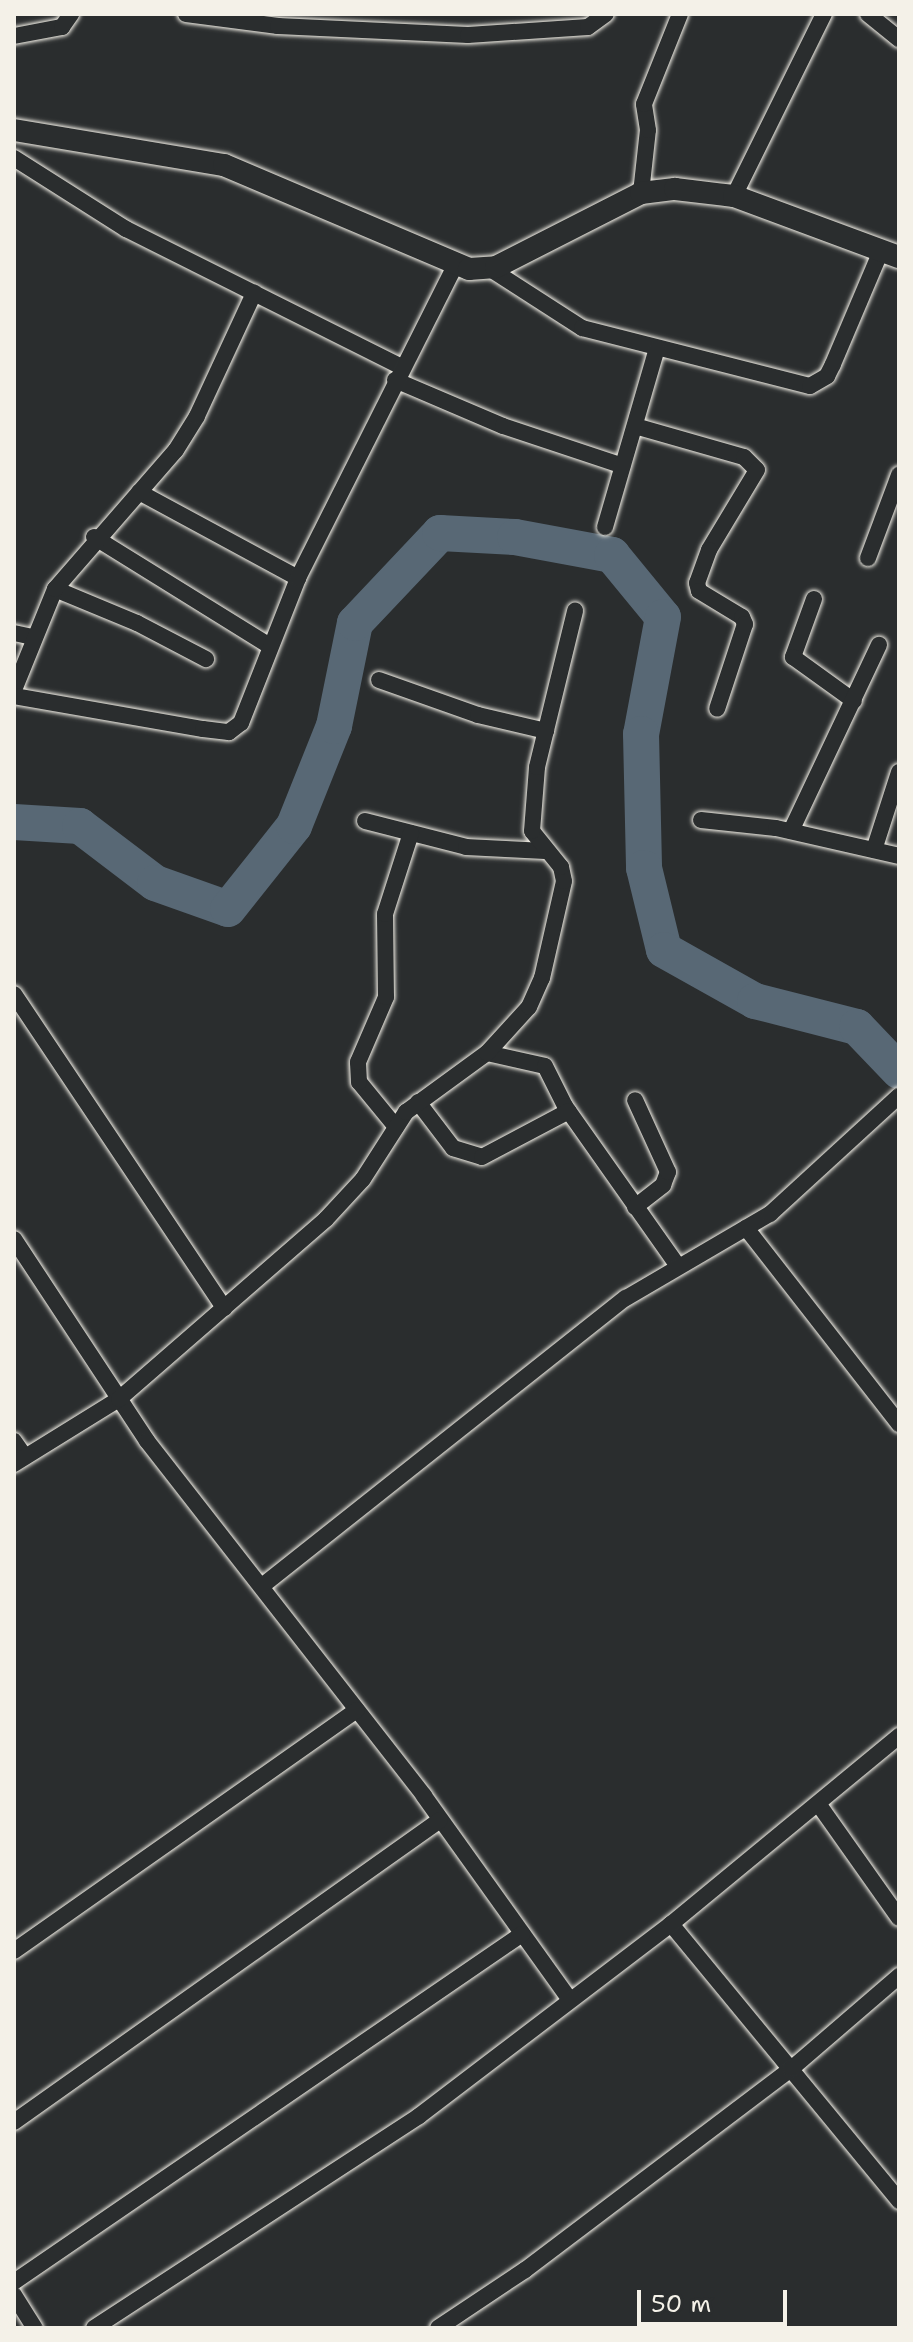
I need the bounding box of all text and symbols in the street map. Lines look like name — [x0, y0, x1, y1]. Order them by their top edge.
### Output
scale bar — [641, 2274, 791, 2324]
text: 50 m — [651, 2288, 711, 2320]

